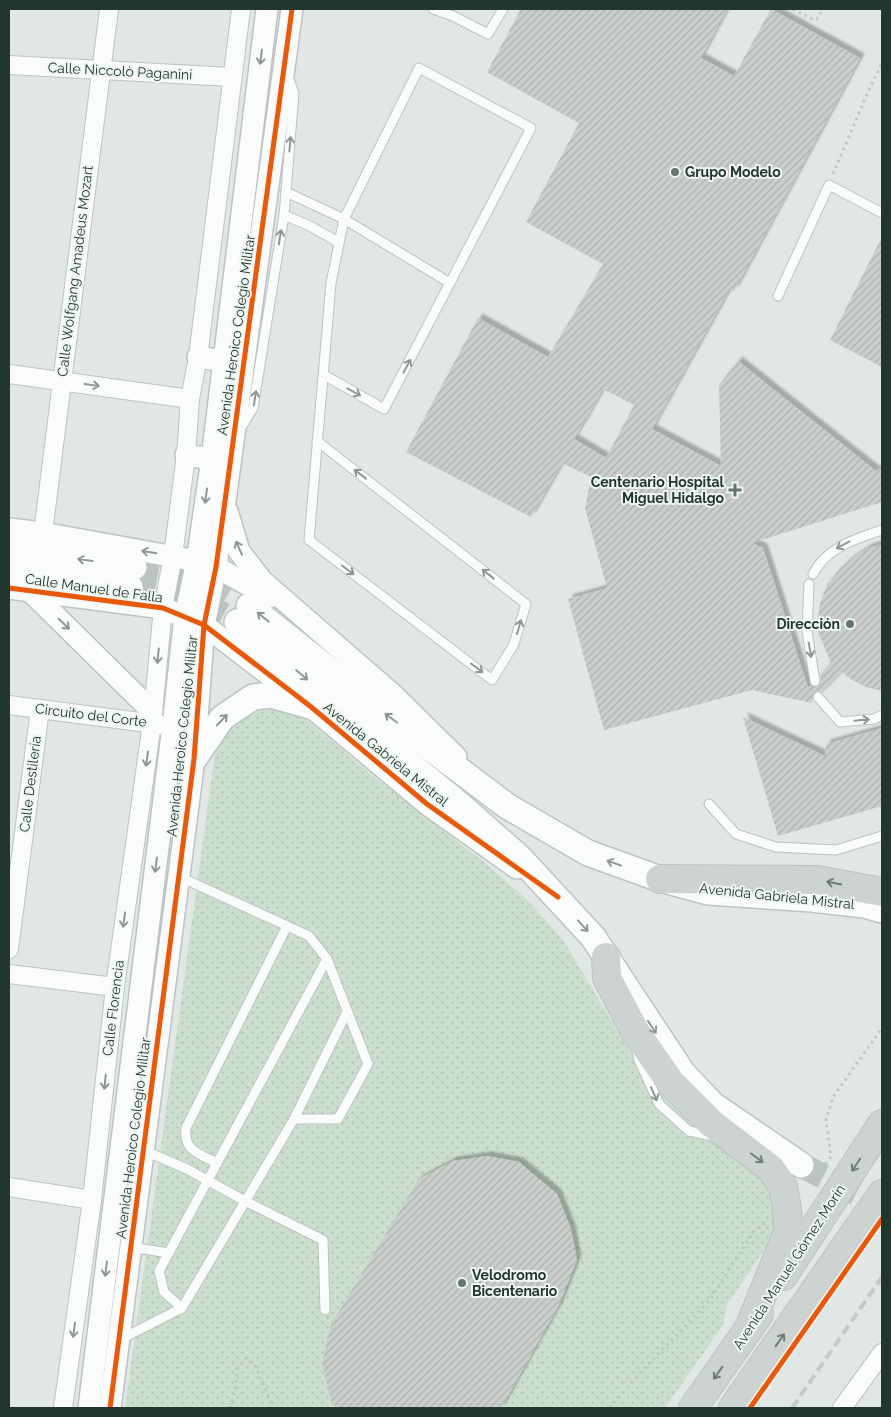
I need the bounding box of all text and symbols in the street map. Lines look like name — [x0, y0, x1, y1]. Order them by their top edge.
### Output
one-way arrow — [256, 49, 266, 65]
street label: Calle Niccolò Paganini — [47, 59, 193, 83]
one-way arrow — [285, 136, 295, 152]
street label: Calle Wolfgang Amadeus Mozart — [54, 164, 96, 378]
place label: Grupo Modelo — [685, 164, 781, 180]
marker: Grupo Modelo — [669, 166, 681, 178]
one-way arrow — [276, 230, 286, 246]
street label: Avenida Heroico Colegio Militar — [214, 234, 258, 436]
one-way arrow — [403, 359, 412, 374]
one-way arrow — [83, 380, 99, 390]
one-way arrow — [346, 388, 361, 397]
one-way arrow — [250, 390, 260, 406]
one-way arrow — [353, 468, 366, 479]
place label: Centenario Hospital Miguel Hidalgo — [591, 474, 725, 506]
marker: Centenario Hospital Miguel Hidalgo — [728, 483, 742, 497]
one-way arrow — [201, 488, 211, 504]
one-way arrow — [835, 540, 850, 550]
one-way arrow — [234, 541, 244, 556]
one-way arrow — [141, 546, 157, 556]
one-way arrow — [78, 555, 94, 565]
one-way arrow — [341, 565, 355, 575]
one-way arrow — [482, 568, 495, 579]
street label: Calle Manuel de Falla — [24, 570, 164, 606]
one-way arrow — [257, 612, 270, 623]
place label: Dirección — [776, 616, 840, 632]
one-way arrow — [57, 618, 70, 630]
marker: Dirección — [844, 618, 856, 630]
one-way arrow — [515, 620, 525, 636]
street label: Avenida Heroico Colegio Militar — [163, 634, 201, 838]
one-way arrow — [805, 642, 815, 658]
one-way arrow — [153, 648, 163, 664]
one-way arrow — [470, 663, 483, 674]
one-way arrow — [296, 669, 309, 680]
street label: Avenida Gabriela Mistral — [320, 699, 452, 809]
street label: Circuito del Corte — [34, 700, 148, 730]
one-way arrow — [216, 713, 228, 726]
one-way arrow — [385, 713, 398, 724]
one-way arrow — [854, 715, 870, 725]
street label: Calle Destilería — [16, 735, 44, 833]
one-way arrow — [142, 751, 152, 767]
one-way arrow — [151, 857, 161, 873]
one-way arrow — [607, 858, 623, 867]
one-way arrow — [827, 878, 843, 887]
street label: Avenida Gabriela Mistral — [699, 880, 856, 912]
one-way arrow — [119, 912, 129, 928]
one-way arrow — [578, 920, 589, 933]
street label: Calle Florencia — [99, 959, 127, 1057]
one-way arrow — [647, 1020, 657, 1034]
street label: Avenida Heroico Colegio Militar — [113, 1036, 153, 1240]
one-way arrow — [100, 1073, 110, 1089]
one-way arrow — [650, 1086, 660, 1101]
one-way arrow — [750, 1153, 764, 1163]
one-way arrow — [850, 1158, 861, 1172]
street label: Avenida Manuel Gómez Morín — [730, 1182, 848, 1352]
one-way arrow — [101, 1261, 111, 1277]
place label: Velodromo Bicentenario — [472, 1267, 558, 1299]
marker: Velodromo Bicentenario — [456, 1277, 468, 1289]
one-way arrow — [69, 1321, 79, 1337]
one-way arrow — [775, 1333, 785, 1347]
one-way arrow — [713, 1366, 723, 1380]

